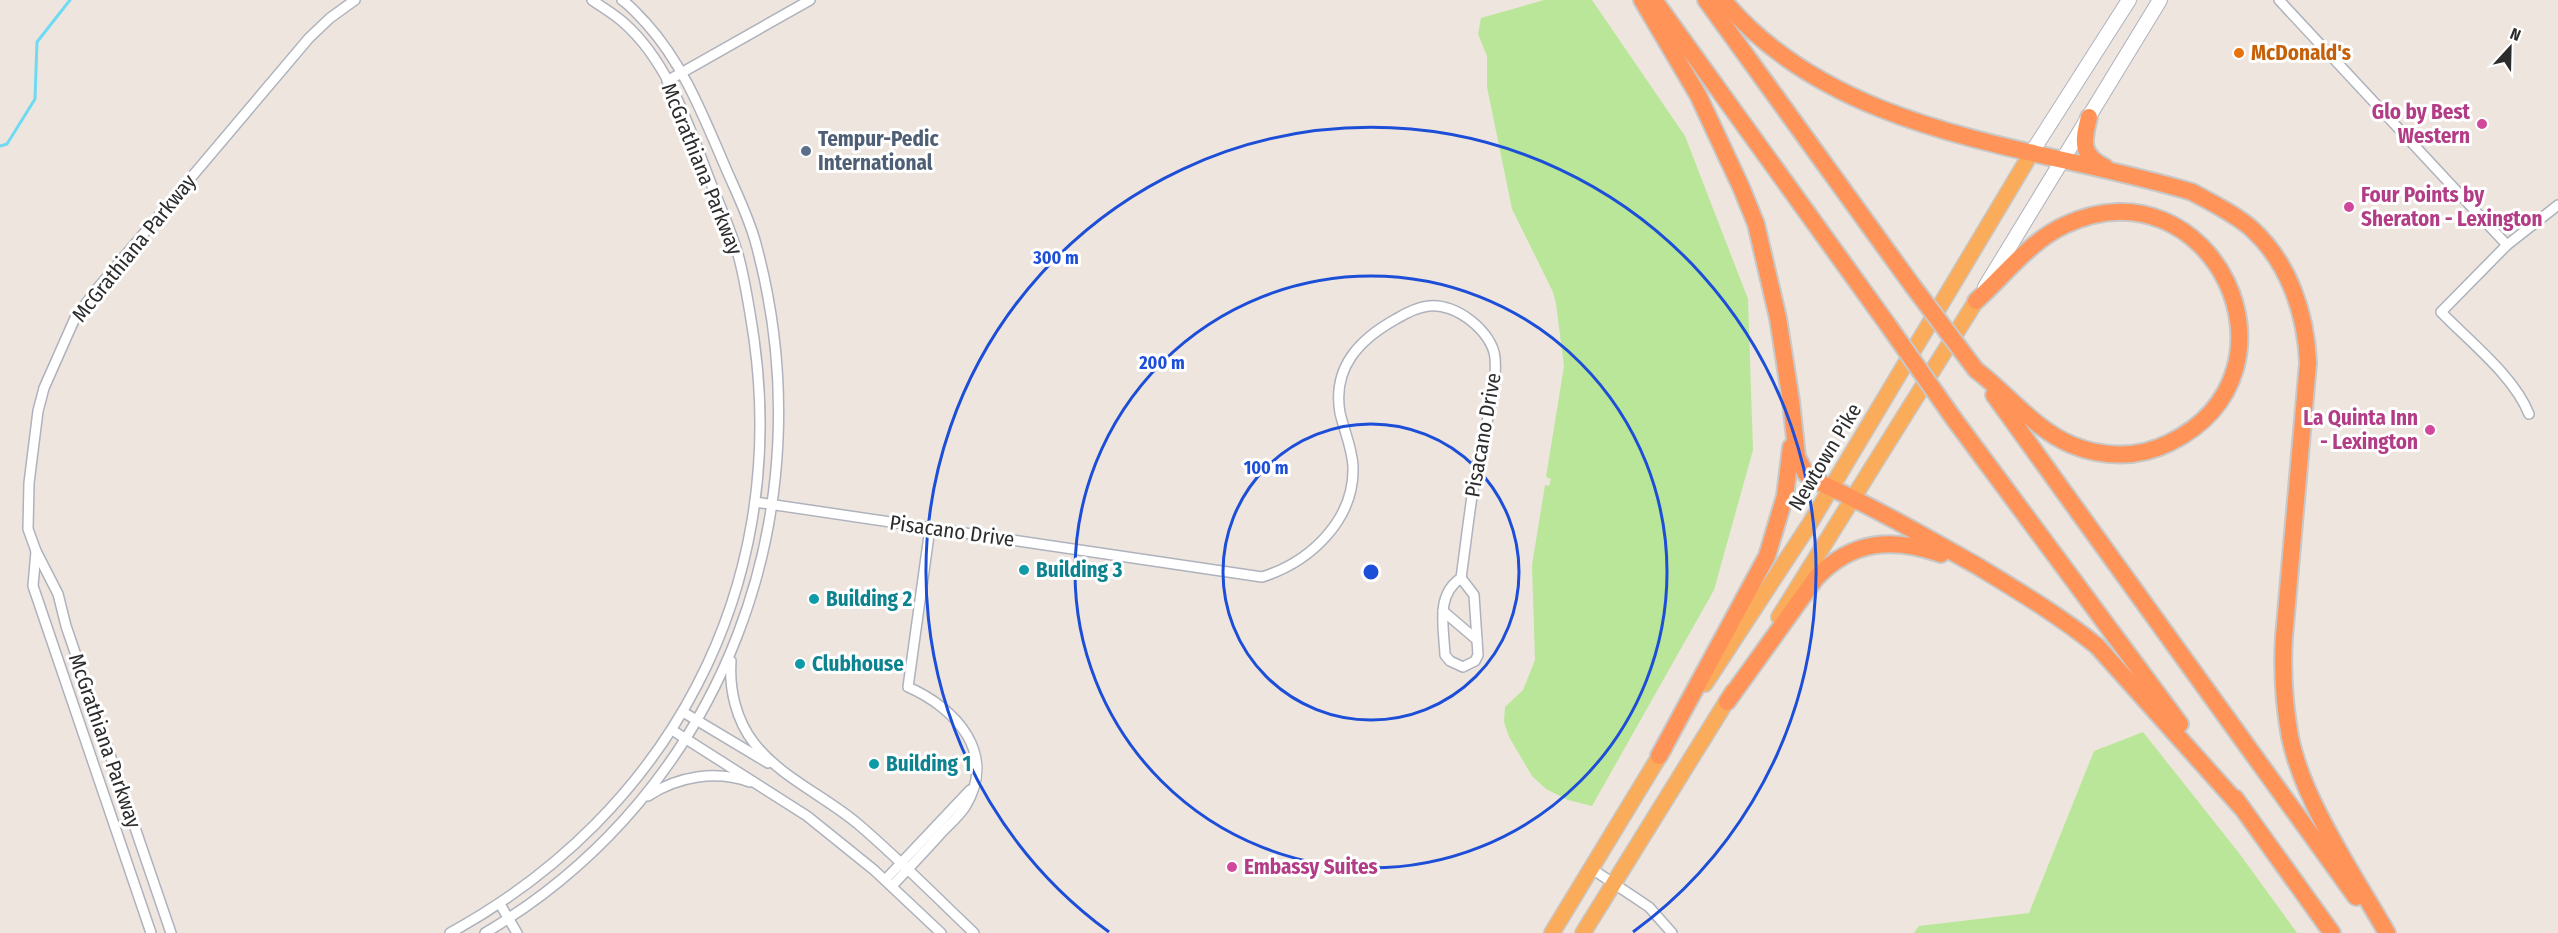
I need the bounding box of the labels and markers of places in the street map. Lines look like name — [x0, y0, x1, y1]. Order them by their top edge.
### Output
place label: McDonald's — [2251, 40, 2351, 66]
marker: McDonald's — [2232, 46, 2246, 60]
place label: Glo by Best Western — [2372, 99, 2471, 149]
marker: Glo by Best Western — [2475, 117, 2489, 131]
place label: Tempur-Pedic International — [818, 126, 939, 176]
marker: Tempur-Pedic International — [799, 144, 813, 158]
place label: Four Points by Sheraton - Lexington — [2361, 182, 2543, 232]
marker: Four Points by Sheraton - Lexington — [2342, 200, 2356, 214]
place label: La Quinta Inn - Lexington — [2303, 405, 2418, 455]
marker: La Quinta Inn - Lexington — [2423, 423, 2437, 437]
place label: Building 3 — [1036, 557, 1122, 583]
centre of rings — [1361, 562, 1381, 582]
marker: Building 3 — [1017, 563, 1031, 577]
place label: Building 2 — [826, 586, 912, 612]
marker: Building 2 — [807, 592, 821, 606]
place label: Clubhouse — [812, 651, 904, 677]
marker: Clubhouse — [793, 657, 807, 671]
place label: Building 1 — [886, 751, 971, 777]
marker: Building 1 — [867, 757, 881, 771]
place label: Embassy Suites — [1244, 854, 1378, 880]
marker: Embassy Suites — [1225, 860, 1239, 874]

